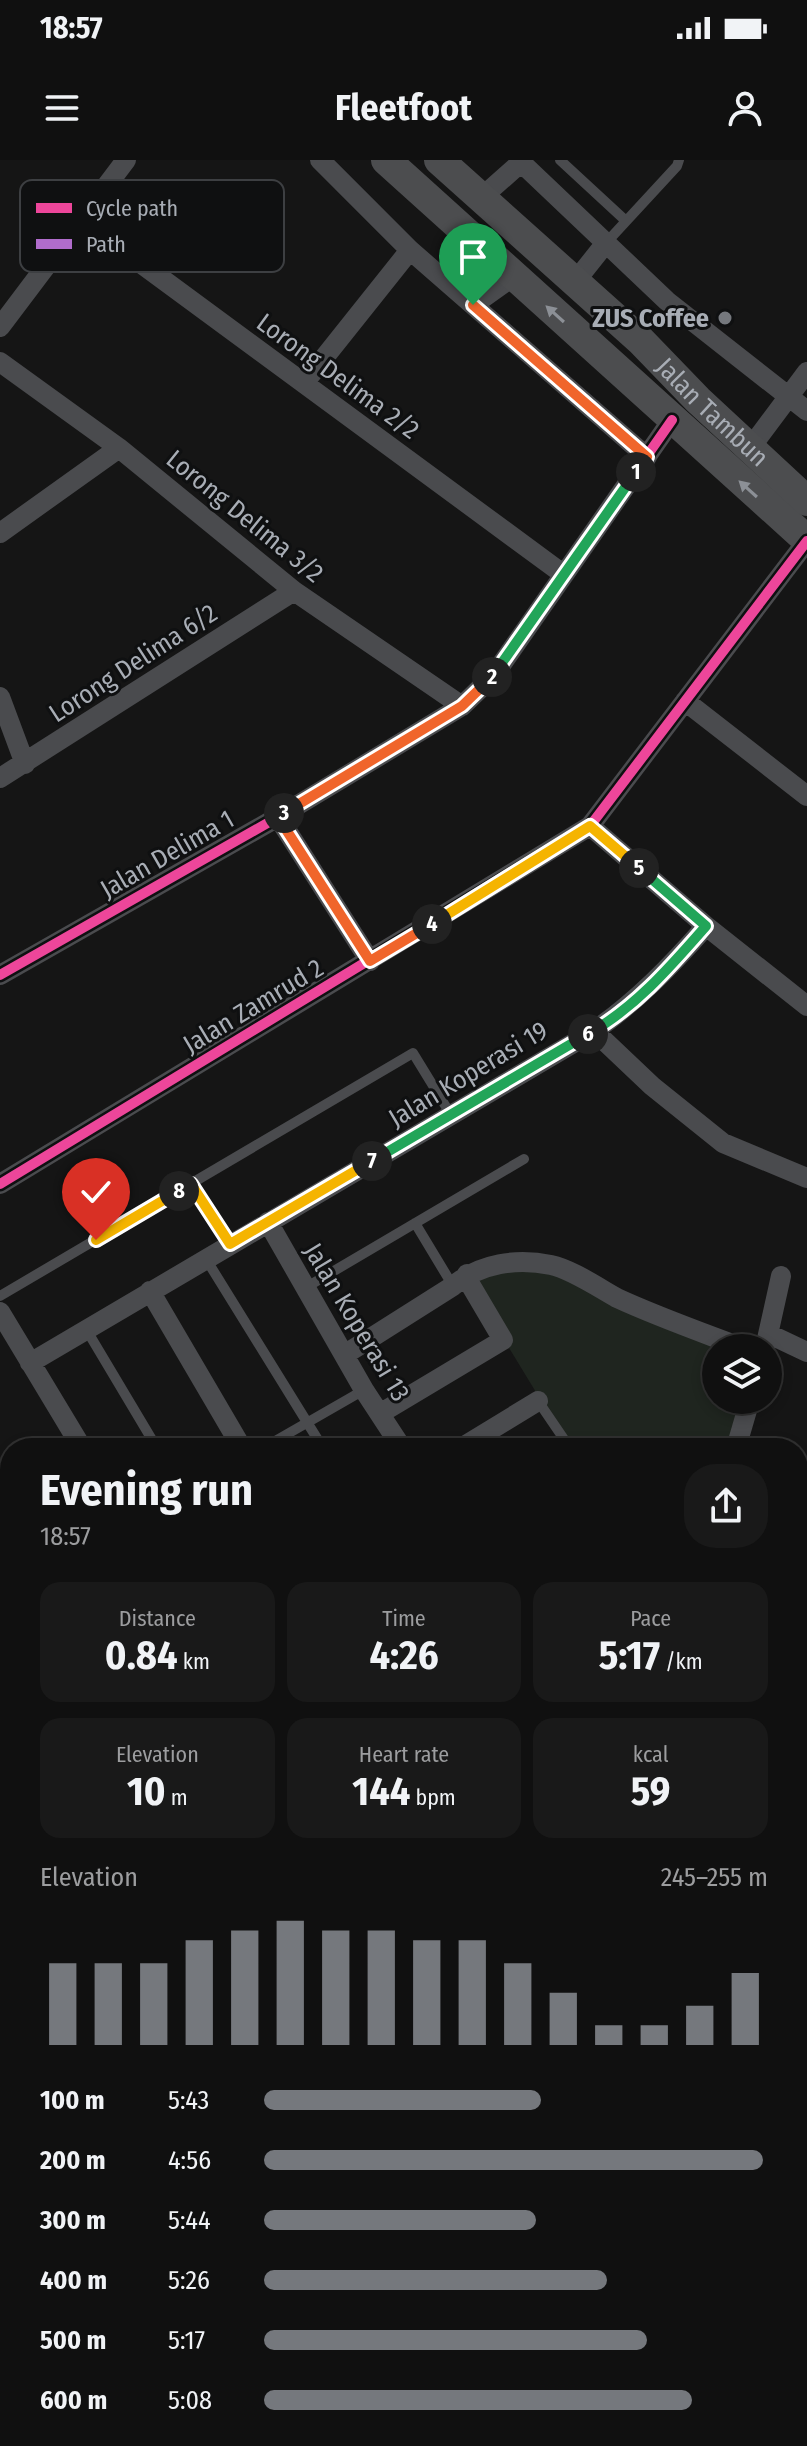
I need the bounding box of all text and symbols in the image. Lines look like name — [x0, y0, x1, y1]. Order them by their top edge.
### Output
text: 18:57 — [40, 10, 102, 46]
icon: menu — [40, 86, 84, 130]
text: Fleetfoot — [335, 86, 472, 130]
icon: person — [723, 86, 767, 130]
legend — [20, 180, 284, 272]
text: Cycle path — [86, 195, 178, 222]
pin — [439, 223, 507, 305]
text: Path — [86, 231, 126, 258]
icon: arrive — [451, 235, 495, 279]
place label: ZUS Coffee — [592, 303, 709, 334]
one-way arrow — [546, 306, 566, 323]
street label: Lorong Delima 2/2 — [251, 307, 425, 446]
marker: ZUS Coffee — [716, 309, 734, 327]
street label: Jalan Tambun — [650, 351, 775, 473]
street label: Lorong Delima 3/2 — [160, 444, 329, 589]
pin: 1 — [616, 452, 656, 492]
text: 1 — [631, 458, 641, 485]
one-way arrow — [739, 480, 758, 498]
street label: Lorong Delima 6/2 — [44, 598, 223, 729]
pin: 2 — [472, 657, 512, 697]
text: 2 — [487, 663, 497, 690]
pin: 3 — [264, 793, 304, 833]
text: 3 — [279, 799, 289, 826]
street label: Jalan Delima 1 — [95, 804, 240, 905]
pin: 5 — [619, 848, 659, 888]
text: 5 — [634, 854, 644, 881]
pin: 4 — [412, 904, 452, 944]
text: 4 — [426, 910, 438, 937]
street label: Jalan Zamrud 2 — [178, 953, 329, 1060]
pin: 6 — [568, 1014, 608, 1054]
street label: Jalan Koperasi 19 — [383, 1015, 553, 1134]
text: 6 — [582, 1020, 594, 1047]
pin: 7 — [352, 1141, 392, 1181]
text: 7 — [367, 1147, 377, 1174]
pin — [62, 1158, 130, 1240]
icon: check — [74, 1170, 118, 1214]
pin: 8 — [159, 1171, 199, 1211]
text: 8 — [173, 1177, 185, 1204]
street label: Jalan Koperasi 13 — [297, 1238, 416, 1407]
map controls — [702, 1334, 782, 1414]
button: layers — [702, 1334, 782, 1414]
text: Evening run — [40, 1464, 253, 1517]
button: share — [684, 1464, 768, 1548]
text: 18:57 — [40, 1521, 91, 1552]
text: Distance — [119, 1605, 196, 1632]
text: Time — [382, 1605, 426, 1632]
text: Pace — [630, 1605, 671, 1632]
text: 0.84 — [105, 1632, 178, 1680]
text: 4:26 — [369, 1632, 439, 1680]
text: 5:17 — [599, 1632, 660, 1680]
text: km — [178, 1648, 210, 1675]
text: /km — [660, 1648, 703, 1675]
text: Elevation — [116, 1741, 199, 1768]
text: Heart rate — [359, 1741, 449, 1768]
text: kcal — [633, 1741, 668, 1768]
text: 10 — [127, 1768, 166, 1816]
text: 144 — [352, 1768, 410, 1816]
text: 59 — [631, 1768, 671, 1816]
text: m — [166, 1784, 188, 1811]
text: bpm — [410, 1784, 456, 1811]
text: Elevation — [40, 1862, 138, 1893]
text: 245–255 m — [661, 1862, 768, 1893]
text: 100 m — [40, 2085, 105, 2116]
text: 5:43 — [168, 2085, 209, 2116]
text: 200 m — [40, 2145, 106, 2176]
text: 4:56 — [168, 2145, 211, 2176]
text: 300 m — [40, 2205, 106, 2236]
text: 5:44 — [168, 2205, 210, 2236]
text: 400 m — [40, 2265, 107, 2296]
text: 5:26 — [168, 2265, 210, 2296]
text: 500 m — [40, 2325, 106, 2356]
text: 5:17 — [168, 2325, 205, 2356]
text: 600 m — [40, 2385, 107, 2416]
text: 5:08 — [168, 2385, 212, 2416]

